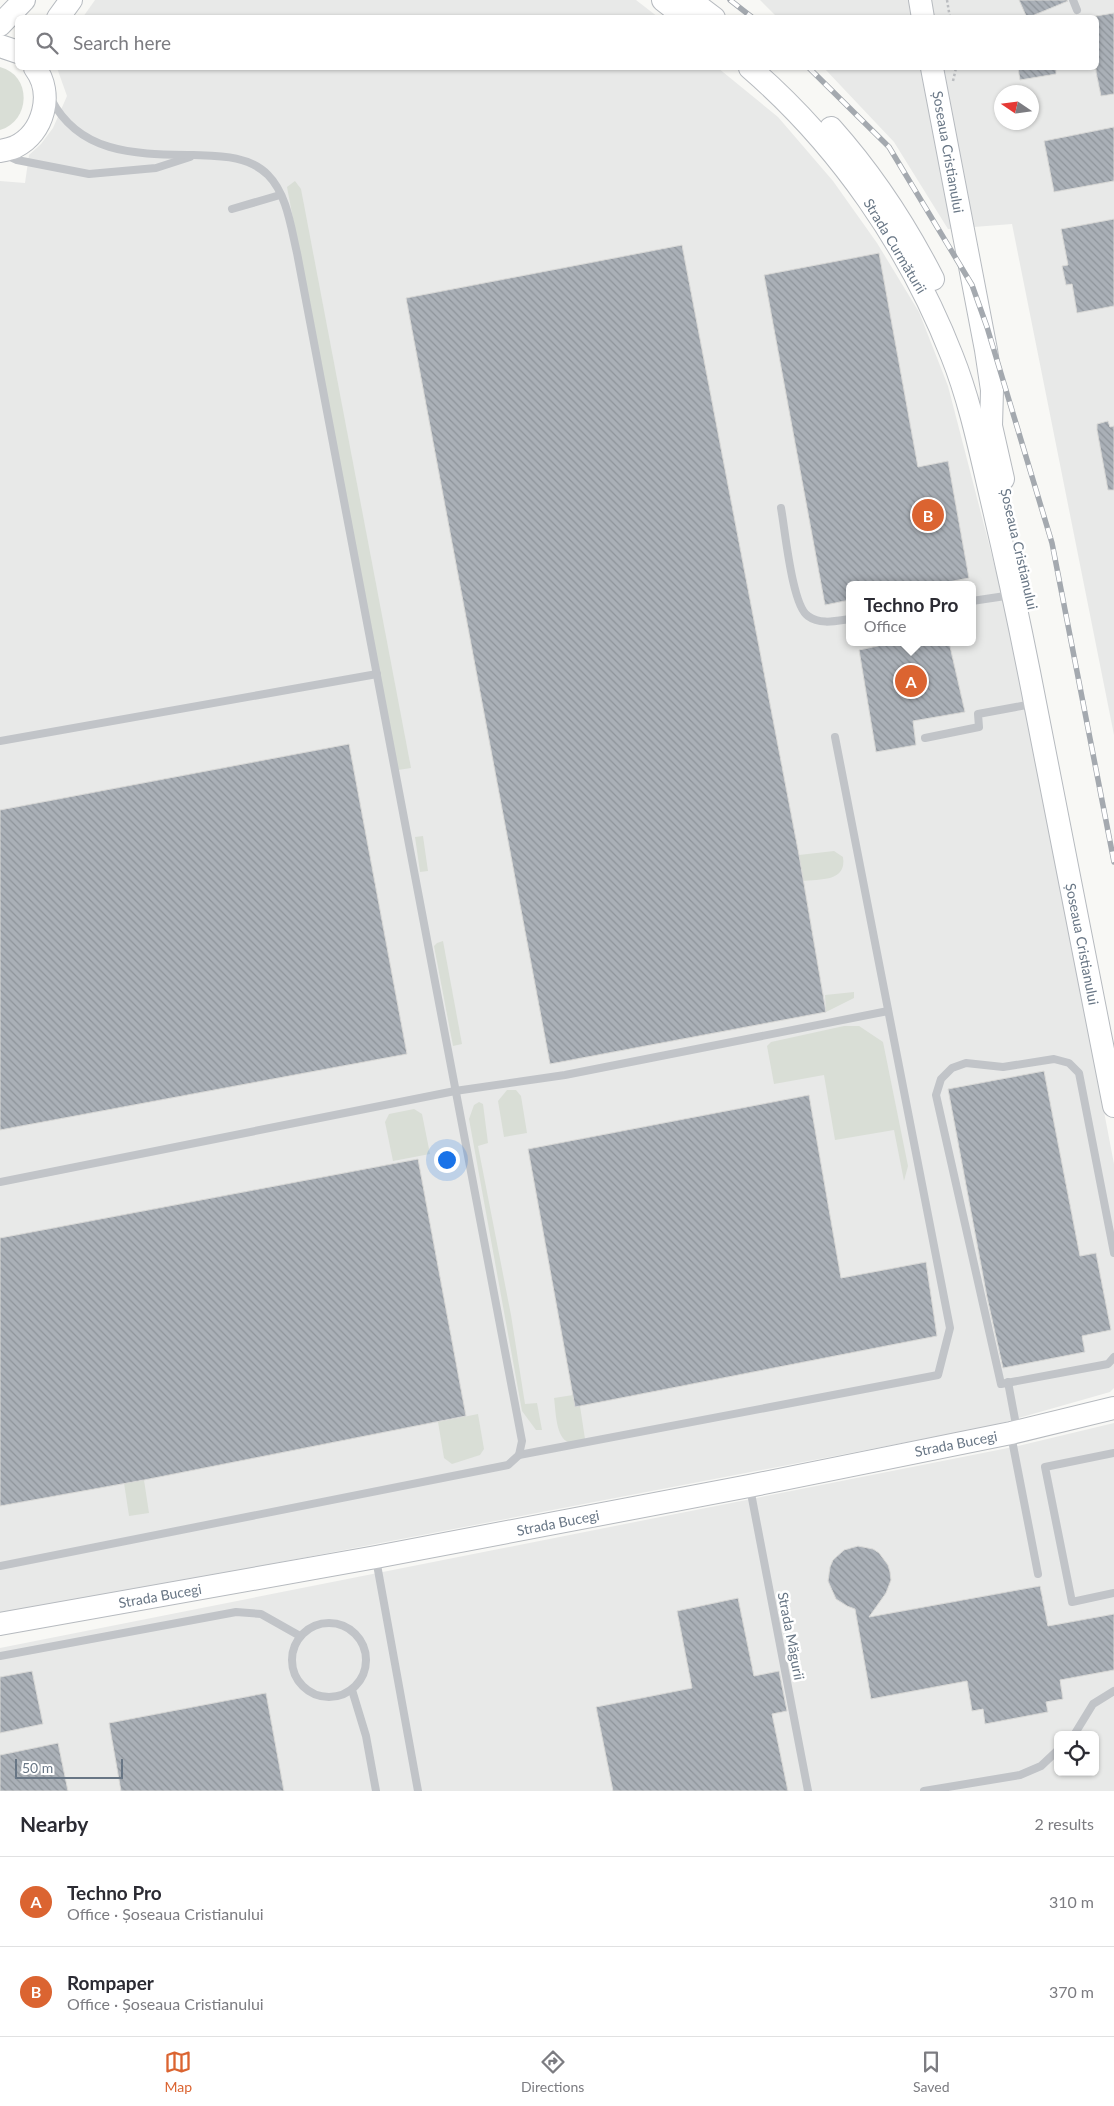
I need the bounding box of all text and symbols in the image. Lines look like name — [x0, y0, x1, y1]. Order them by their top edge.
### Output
search box — [15, 15, 1099, 70]
icon: search — [33, 29, 61, 57]
text: Search here — [73, 31, 171, 54]
north arrow — [994, 85, 1039, 130]
street label: Șoseaua Cristianului — [929, 90, 968, 214]
street label: Strada Curmăturii — [860, 195, 930, 296]
street label: Șoseaua Cristianului — [997, 487, 1042, 611]
pin: B — [912, 496, 944, 534]
popup — [846, 581, 976, 646]
text: Techno Pro — [864, 593, 958, 616]
text: Office — [864, 616, 907, 635]
pin: A — [895, 662, 927, 700]
street label: Șoseaua Cristianului — [1062, 882, 1103, 1006]
your location — [434, 1147, 460, 1173]
street label: Strada Bucegi — [913, 1427, 999, 1460]
street label: Strada Bucegi — [515, 1506, 601, 1539]
street label: Strada Bucegi — [117, 1580, 203, 1611]
street label: Strada Măgurii — [775, 1590, 808, 1681]
map controls — [1054, 1731, 1099, 1776]
button: locate — [1054, 1731, 1099, 1776]
scale bar — [15, 1756, 122, 1779]
text: 50 m — [22, 1759, 53, 1776]
text: Nearby — [20, 1811, 88, 1836]
text: 2 results — [1034, 1814, 1094, 1833]
text: Techno Pro — [67, 1881, 162, 1904]
text: A — [30, 1892, 42, 1911]
text: 310 m — [1049, 1892, 1094, 1911]
text: Office · Șoseaua Cristianului — [67, 1904, 264, 1923]
text: Rompaper — [67, 1971, 154, 1994]
text: B — [31, 1982, 41, 2001]
text: 370 m — [1049, 1982, 1094, 2001]
text: Office · Șoseaua Cristianului — [67, 1994, 264, 2013]
tab: Map — [164, 2048, 192, 2095]
tab: Directions — [521, 2048, 584, 2095]
tab: Saved — [913, 2048, 950, 2095]

